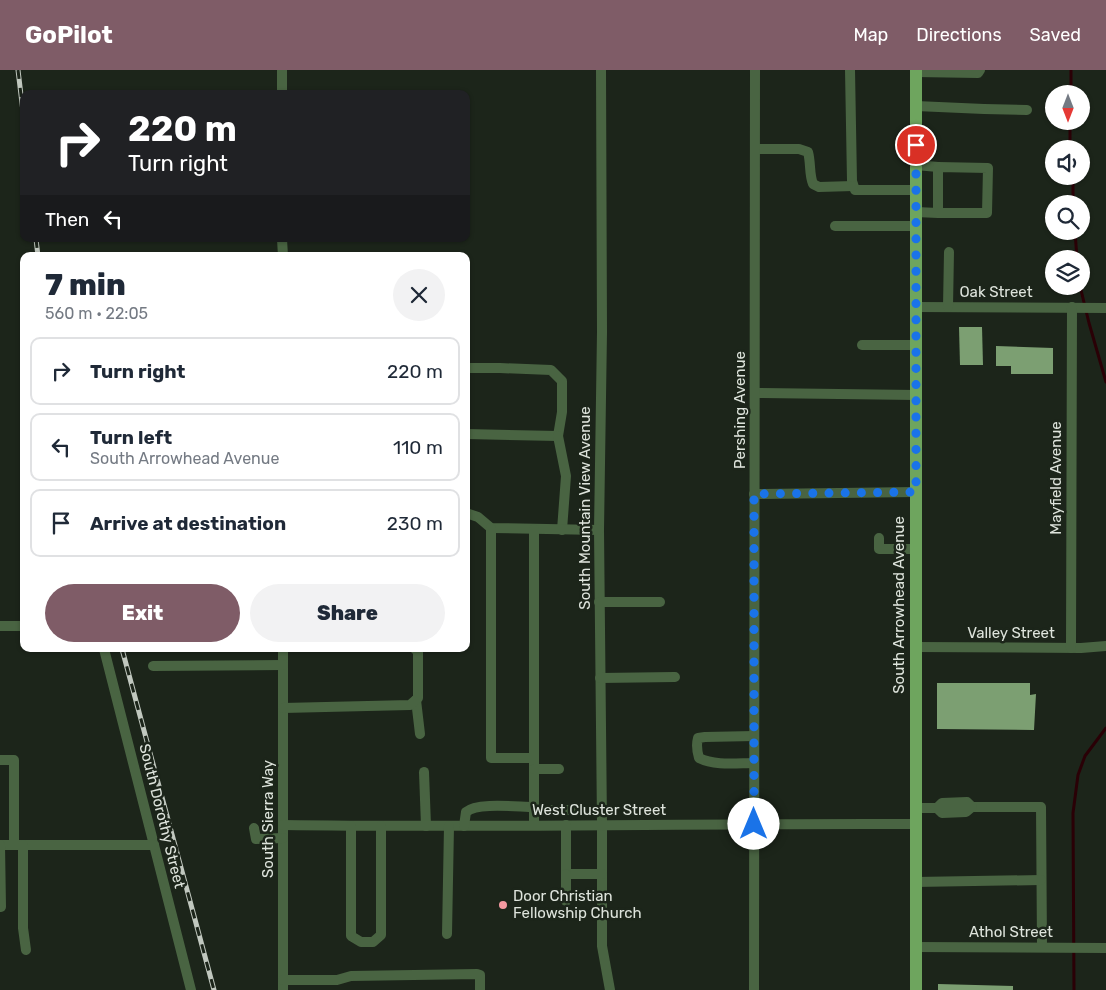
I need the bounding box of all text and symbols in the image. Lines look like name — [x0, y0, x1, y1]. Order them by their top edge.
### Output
text: GoPilot — [25, 21, 113, 49]
text: Map — [853, 24, 888, 46]
text: Directions — [916, 24, 1002, 46]
text: Saved — [1030, 24, 1081, 46]
north arrow — [1045, 85, 1090, 130]
map controls — [1045, 85, 1090, 295]
text: 220 m — [128, 108, 237, 150]
icon: right — [45, 110, 110, 175]
pin — [895, 124, 937, 166]
icon: arrive — [902, 131, 930, 159]
button: sound — [1045, 140, 1090, 185]
text: Turn right — [128, 150, 228, 177]
button: search — [1045, 195, 1090, 240]
icon: left — [99, 205, 127, 233]
text: Then — [45, 208, 89, 231]
button: layers — [1045, 250, 1090, 295]
text: 7 min — [45, 267, 126, 303]
button: close — [393, 269, 445, 321]
street label: Oak Street — [959, 283, 1033, 301]
text: 560 m · 22:05 — [45, 304, 148, 323]
street label: Pershing Avenue — [731, 351, 749, 469]
icon: right — [47, 357, 75, 385]
text: Turn right — [90, 360, 185, 383]
text: 220 m — [387, 360, 443, 383]
street label: South Mountain View Avenue — [576, 406, 594, 610]
street label: Mayfield Avenue — [1047, 421, 1065, 535]
text: Turn left — [90, 426, 172, 449]
icon: left — [47, 433, 75, 461]
text: 110 m — [393, 436, 443, 459]
text: South Arrowhead Avenue — [90, 449, 279, 468]
icon: arrive — [47, 509, 75, 537]
text: Arrive at destination — [90, 512, 286, 535]
text: 230 m — [387, 512, 443, 535]
street label: South Arrowhead Avenue — [890, 516, 908, 694]
button: Exit — [45, 584, 240, 642]
button: Share — [250, 584, 445, 642]
street label: Valley Street — [967, 624, 1055, 642]
street label: South Dorothy Street — [135, 742, 189, 890]
street label: South Sierra Way — [259, 760, 277, 878]
position arrow — [727, 797, 779, 849]
street label: West Cluster Street — [532, 801, 666, 819]
place label: Door Christian Fellowship Church — [513, 887, 642, 922]
marker: Door Christian Fellowship Church — [497, 899, 509, 911]
street label: Athol Street — [969, 923, 1053, 941]

